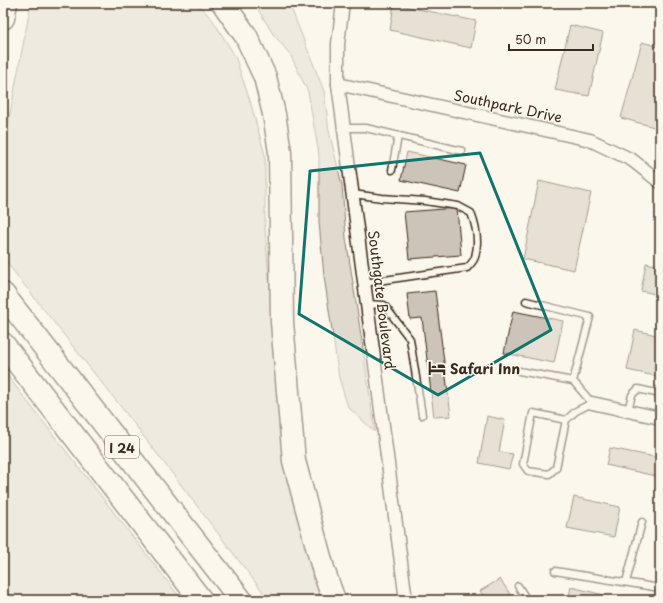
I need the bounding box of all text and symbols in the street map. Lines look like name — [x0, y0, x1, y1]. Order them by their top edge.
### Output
scale bar — [509, 26, 593, 52]
text: 50 m — [515, 30, 546, 48]
street label: Southpark Drive — [452, 84, 564, 128]
street label: Southgate Boulevard — [363, 229, 401, 371]
hotel icon: Safari Inn — [427, 358, 447, 378]
place label: Safari Inn — [450, 358, 520, 379]
road number: I 24 — [105, 436, 139, 458]

